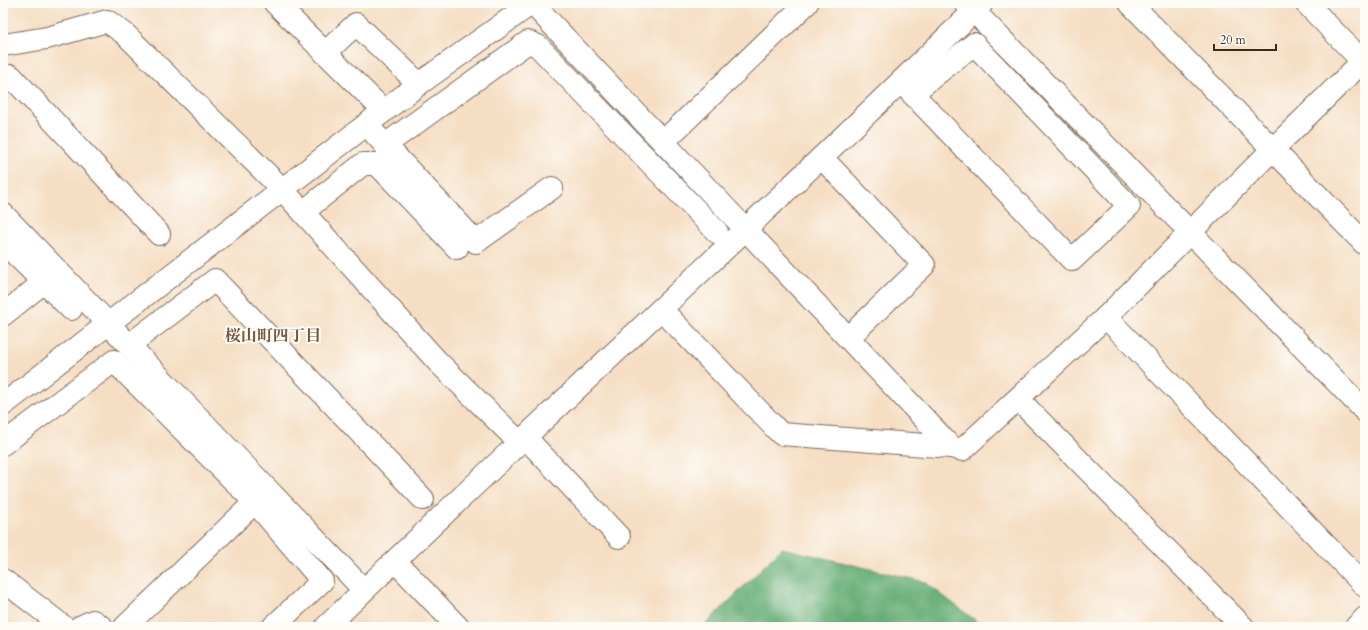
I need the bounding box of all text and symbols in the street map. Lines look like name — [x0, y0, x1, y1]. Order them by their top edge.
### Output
scale bar — [1214, 26, 1276, 52]
text: 20 m — [1220, 32, 1247, 48]
district label: 桜山町四丁目 — [225, 325, 321, 347]

